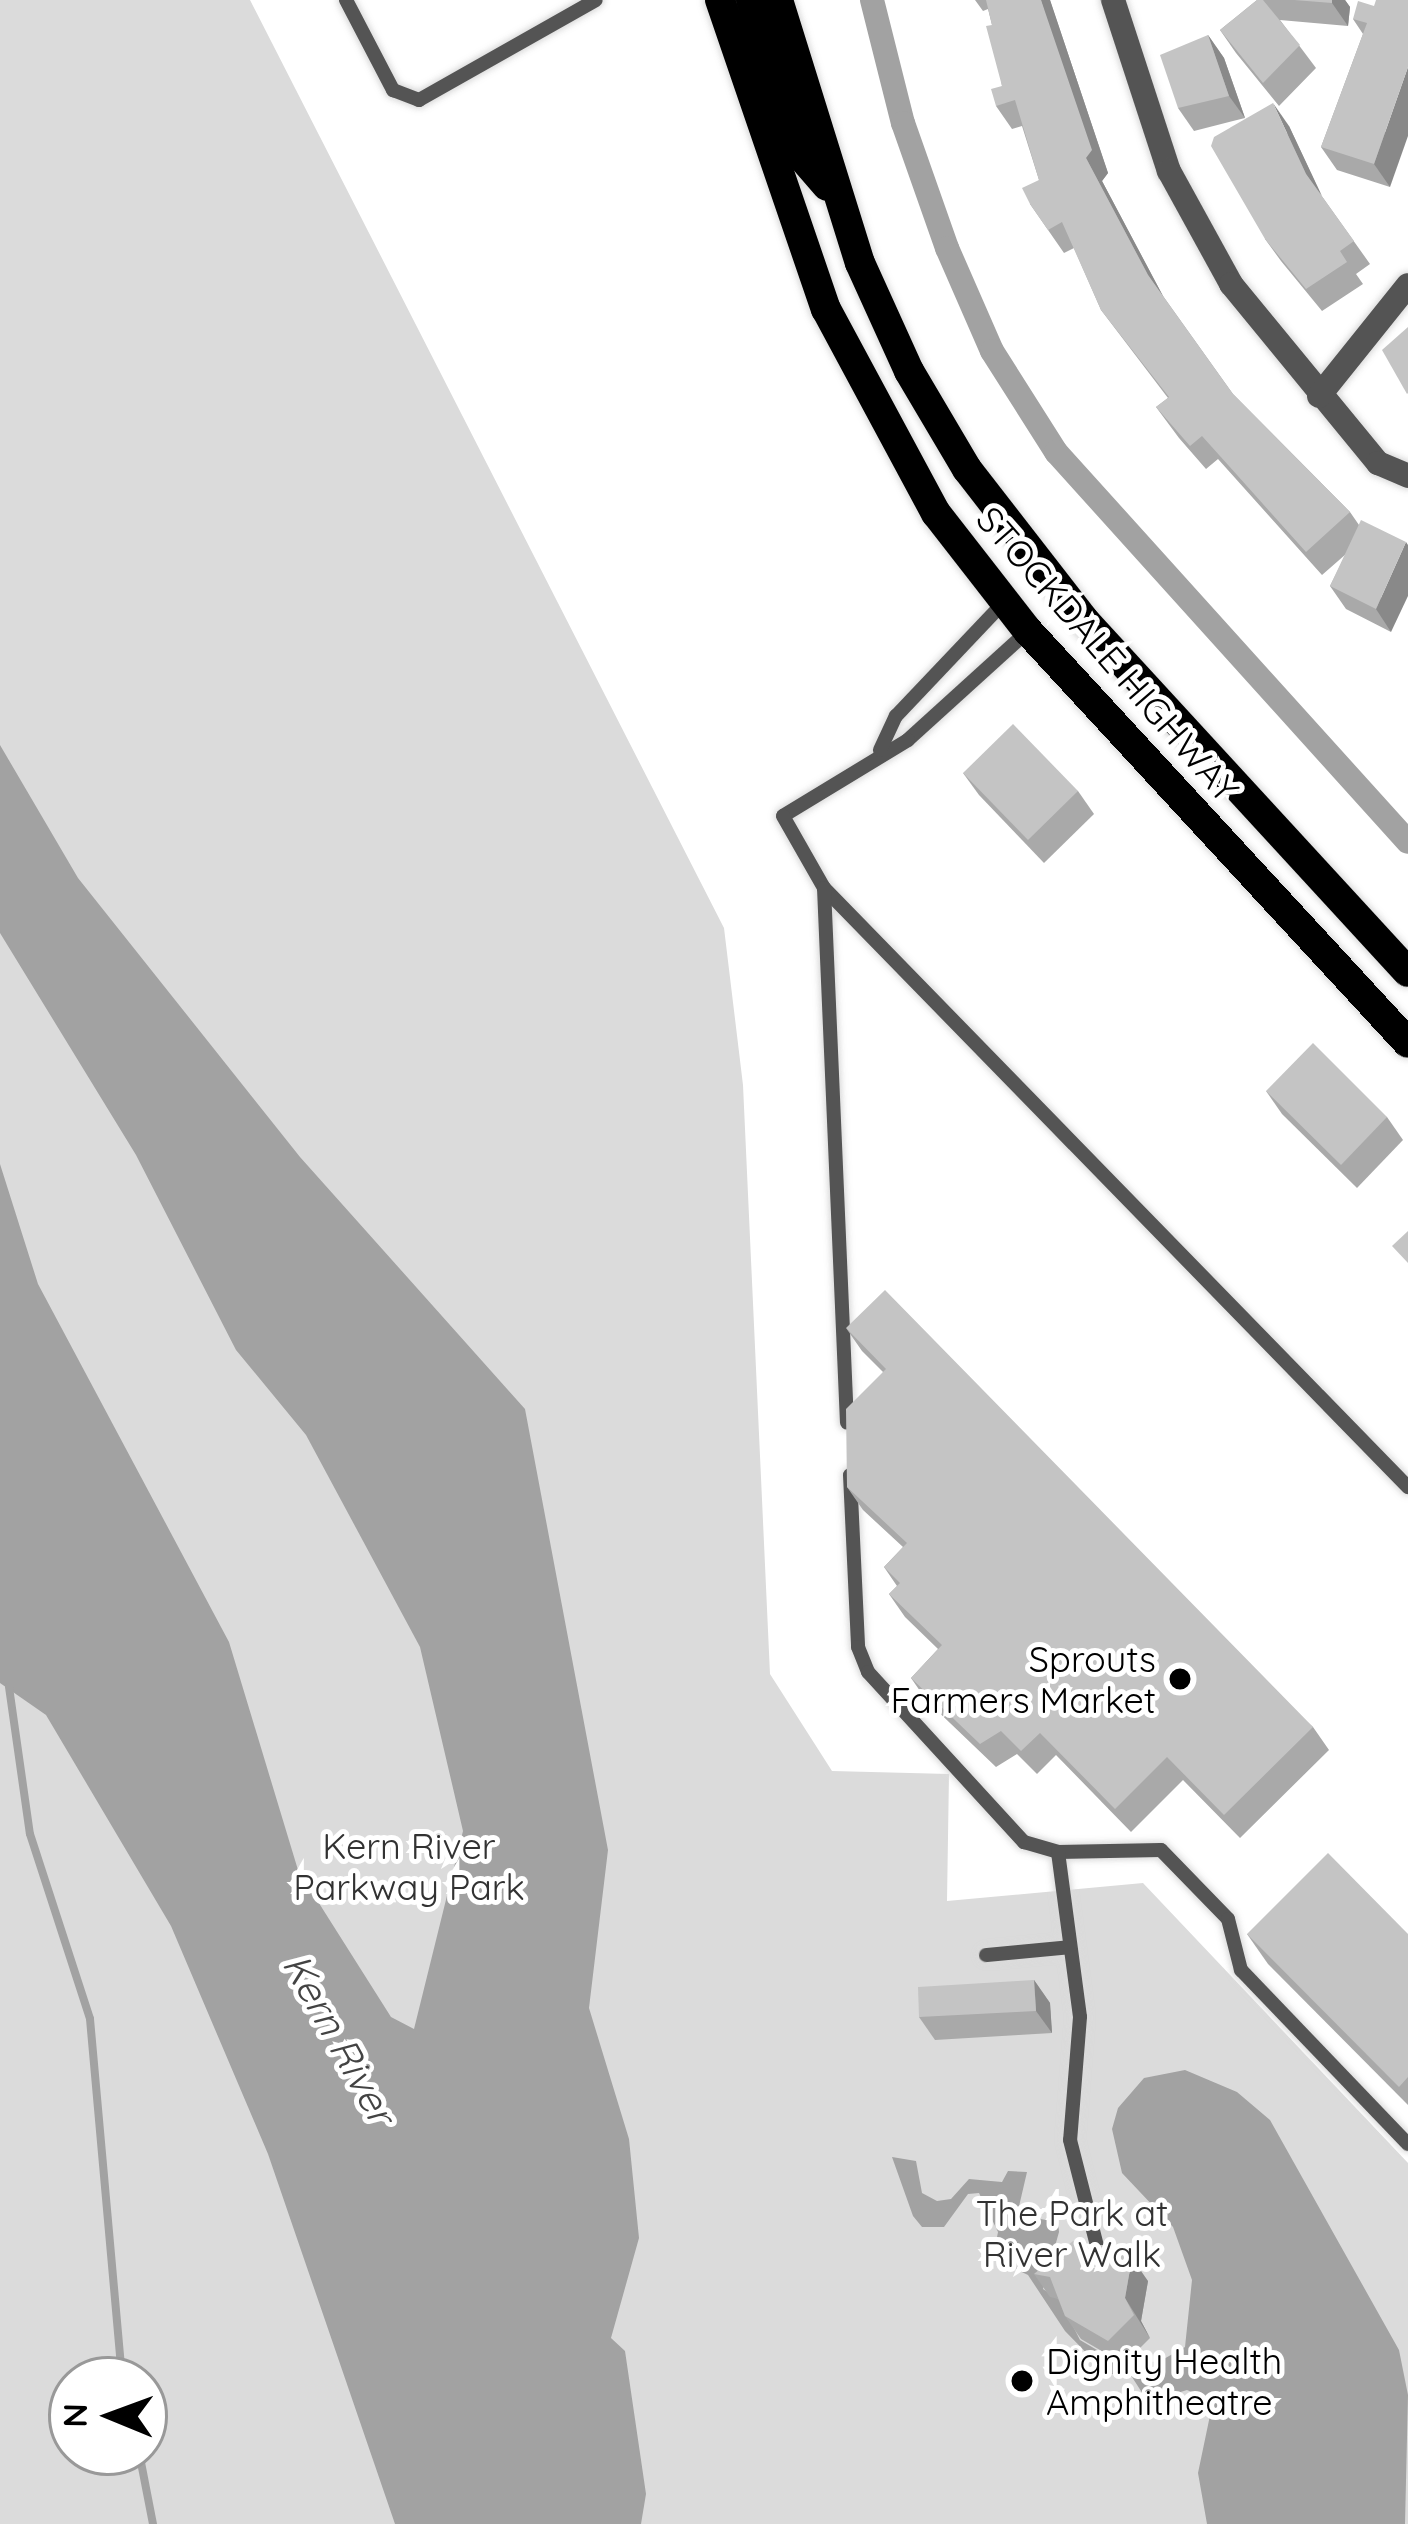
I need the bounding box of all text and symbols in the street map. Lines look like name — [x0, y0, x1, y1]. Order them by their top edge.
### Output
street label: STOCKDALE HIGHWAY — [968, 498, 1248, 810]
place label: Sprouts Farmers Market — [890, 1636, 1156, 1721]
marker: Sprouts Farmers Market — [1167, 1666, 1193, 1692]
park label: Kern River Parkway Park — [293, 1823, 525, 1908]
water label: Kern River — [273, 1946, 405, 2132]
park label: The Park at River Walk — [976, 2190, 1168, 2275]
place label: Dignity Health Amphitheatre — [1046, 2338, 1282, 2423]
north arrow — [48, 2356, 168, 2476]
marker: Dignity Health Amphitheatre — [1009, 2368, 1035, 2394]
text: N — [54, 2403, 95, 2428]

